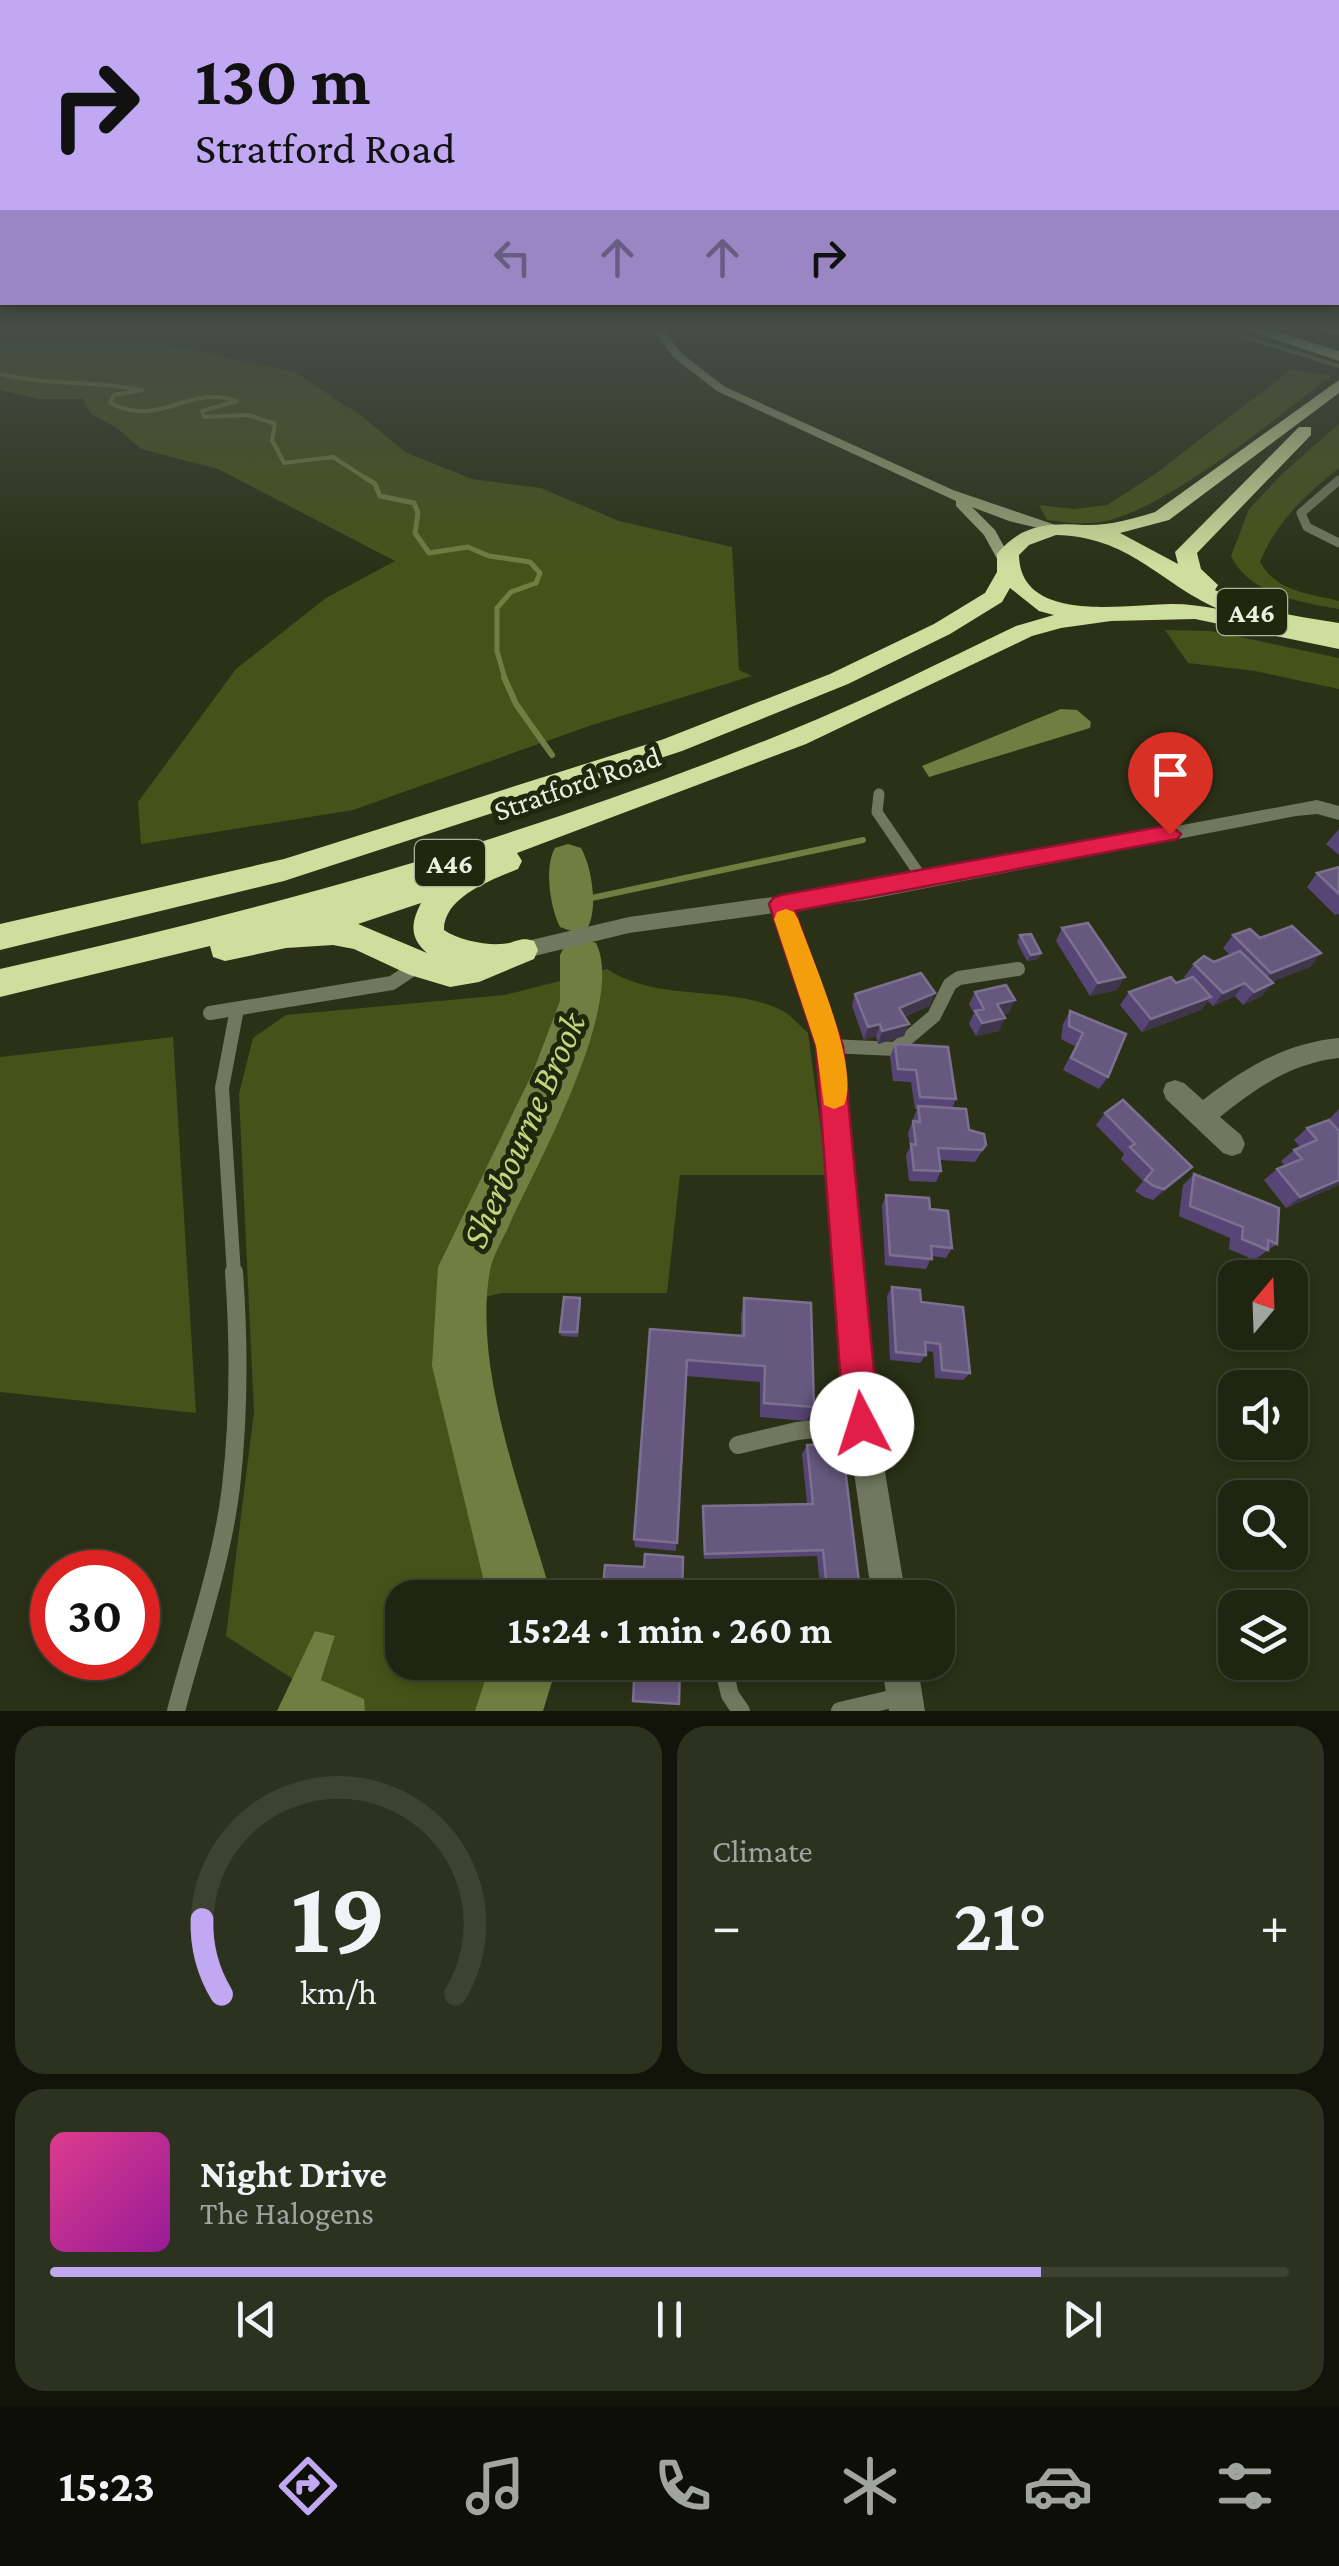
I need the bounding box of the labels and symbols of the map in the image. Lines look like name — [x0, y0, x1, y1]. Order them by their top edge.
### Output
road number: A46 — [1217, 589, 1287, 635]
pin — [1128, 732, 1213, 835]
street label: Stratford Road — [489, 739, 665, 827]
road number: A46 — [415, 840, 485, 886]
water label: Sherbourne Brook — [453, 1005, 594, 1254]
north arrow — [1218, 1260, 1308, 1350]
position arrow — [810, 1372, 914, 1476]
speed limit sign: 30 — [30, 1550, 160, 1680]

